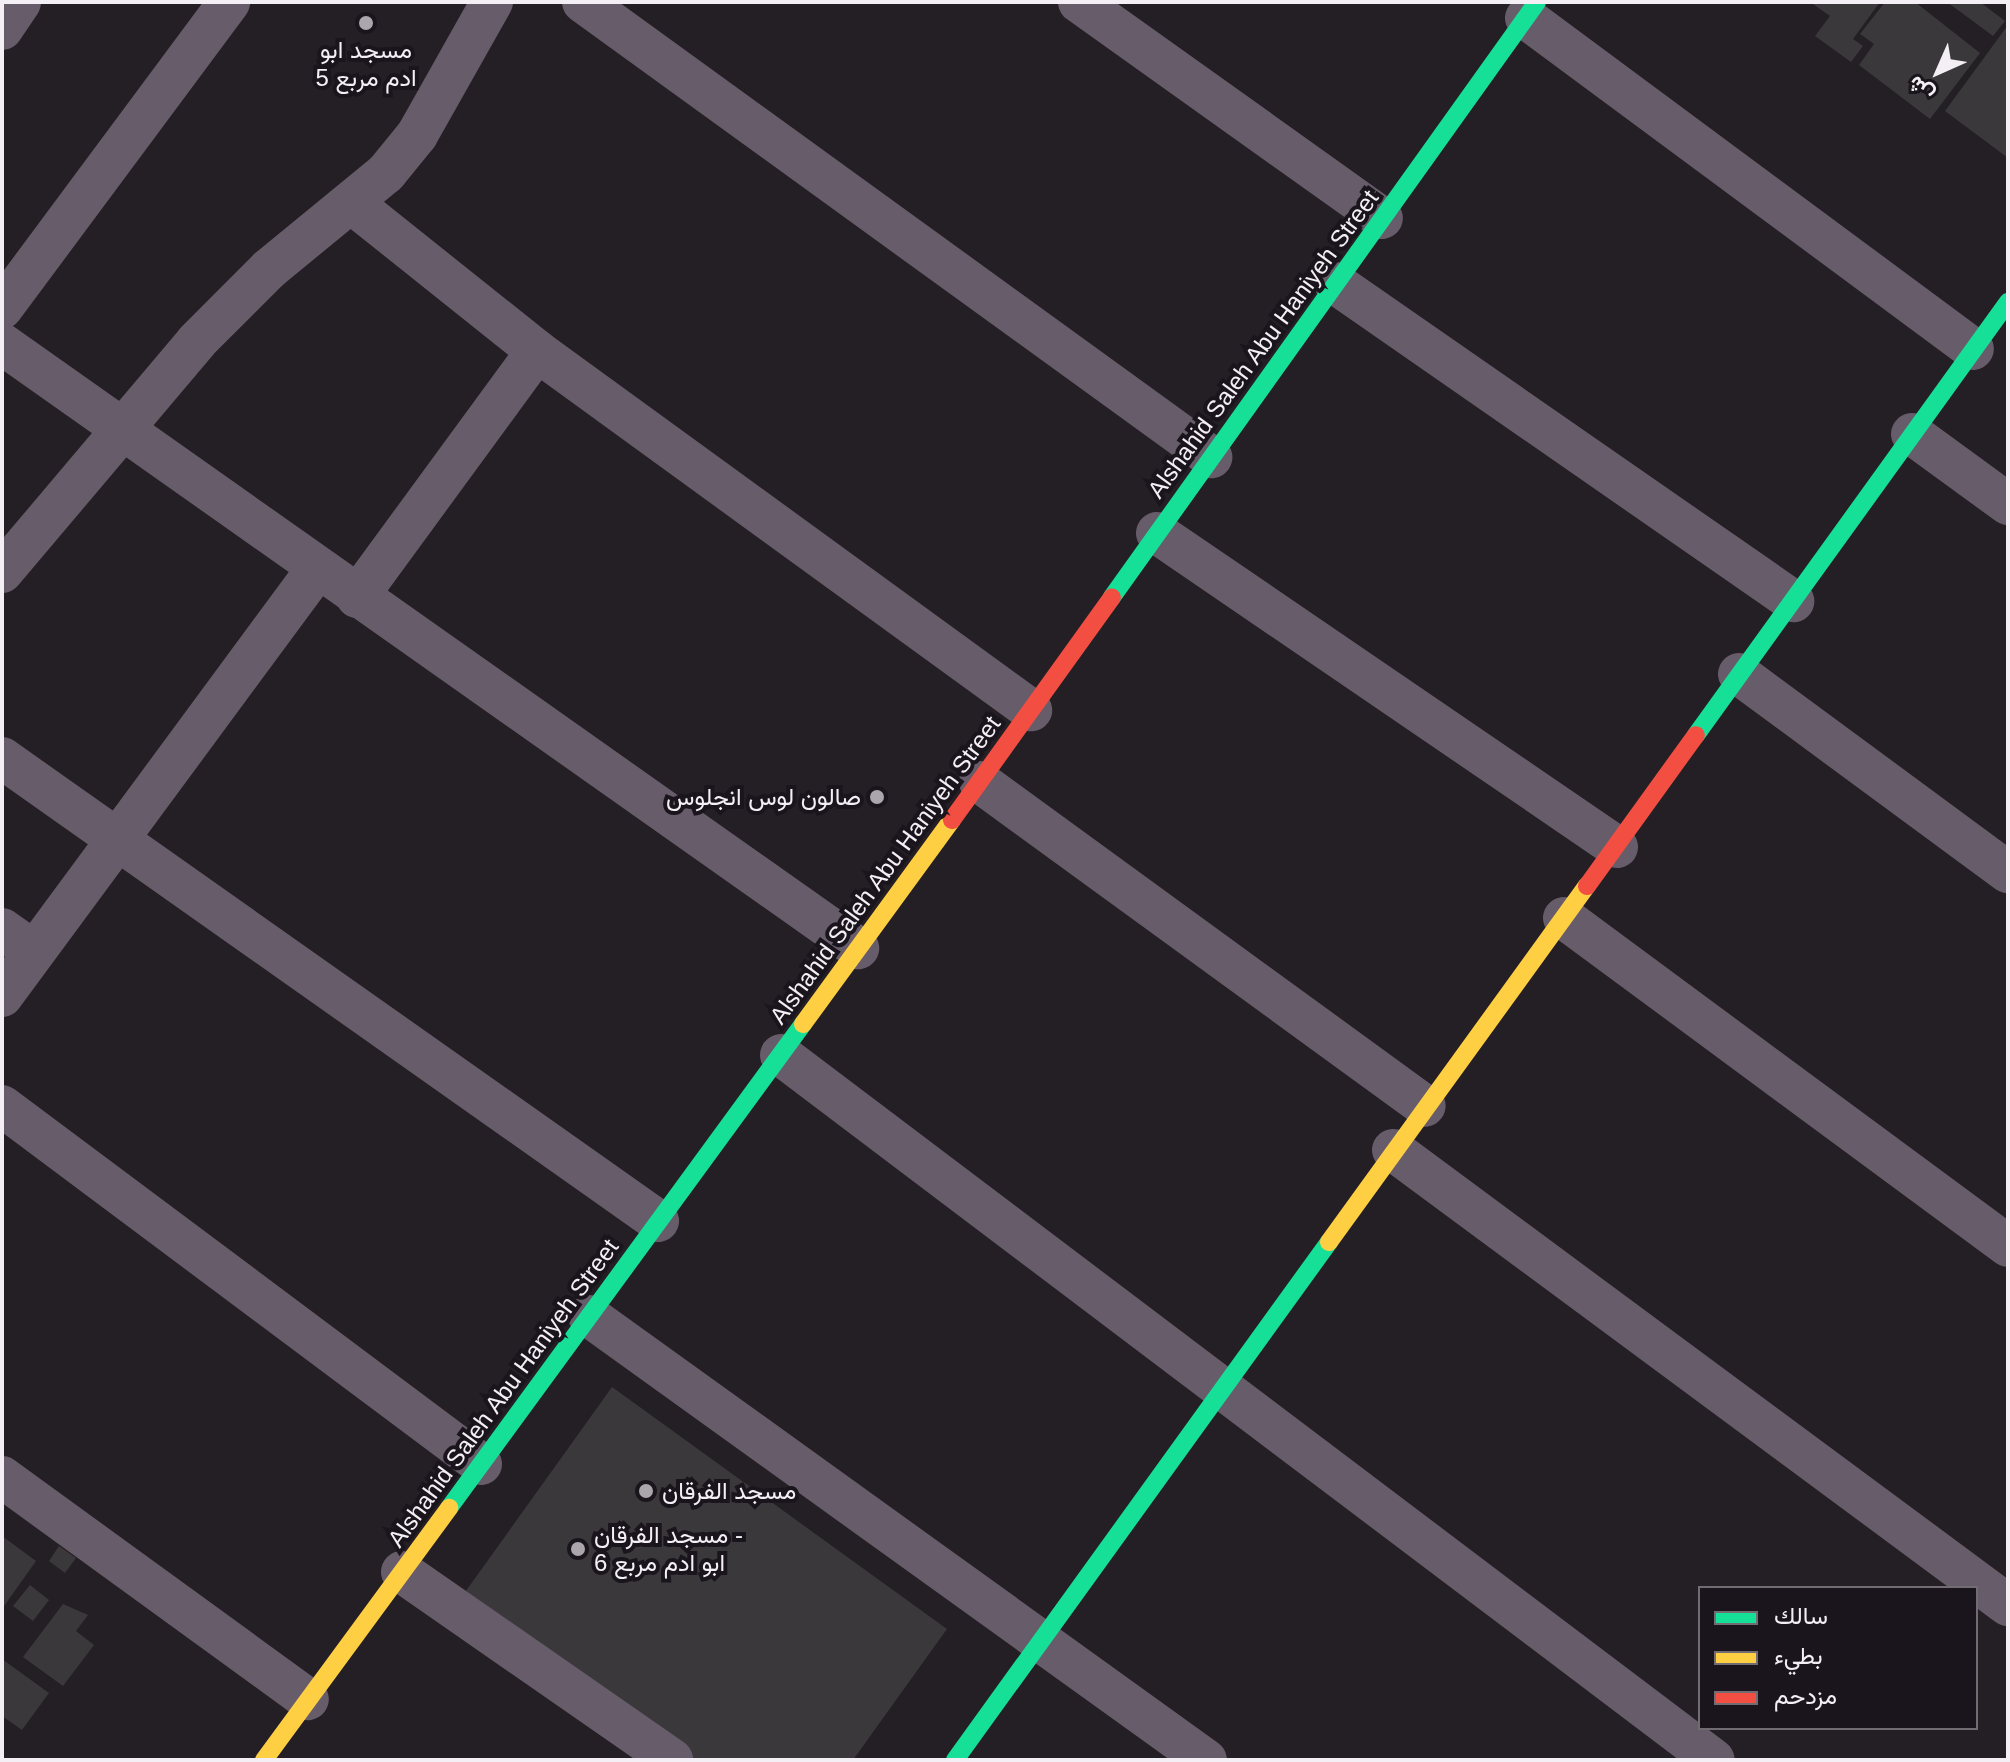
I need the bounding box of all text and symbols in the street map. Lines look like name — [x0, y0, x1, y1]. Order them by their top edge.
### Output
marker: مسجد ابو ادم مربع 5 — [357, 14, 375, 32]
north arrow — [1898, 32, 1978, 112]
place label: مسجد ابو ادم مربع 5 — [316, 36, 416, 92]
text: ش — [1902, 71, 1939, 108]
street label: Alshahid Saleh Abu Haniyeh Street — [1141, 184, 1385, 504]
street label: Alshahid Saleh Abu Haniyeh Street — [763, 710, 1007, 1030]
place label: صالون لوس انجلوس — [666, 783, 861, 811]
marker: صالون لوس انجلوس — [868, 788, 886, 806]
street label: Alshahid Saleh Abu Haniyeh Street — [381, 1233, 625, 1553]
place label: مسجد الفرقان — [662, 1477, 796, 1505]
marker: مسجد الفرقان — [637, 1482, 655, 1500]
place label: مسجد الفرقان - ابو ادم مربع 6 — [594, 1521, 743, 1577]
marker: مسجد الفرقان - ابو ادم مربع 6 — [569, 1540, 587, 1558]
legend — [1698, 1586, 1978, 1730]
text: سالك — [1774, 1602, 1828, 1629]
text: بطيء — [1774, 1642, 1823, 1669]
text: مزدحم — [1774, 1682, 1837, 1709]

